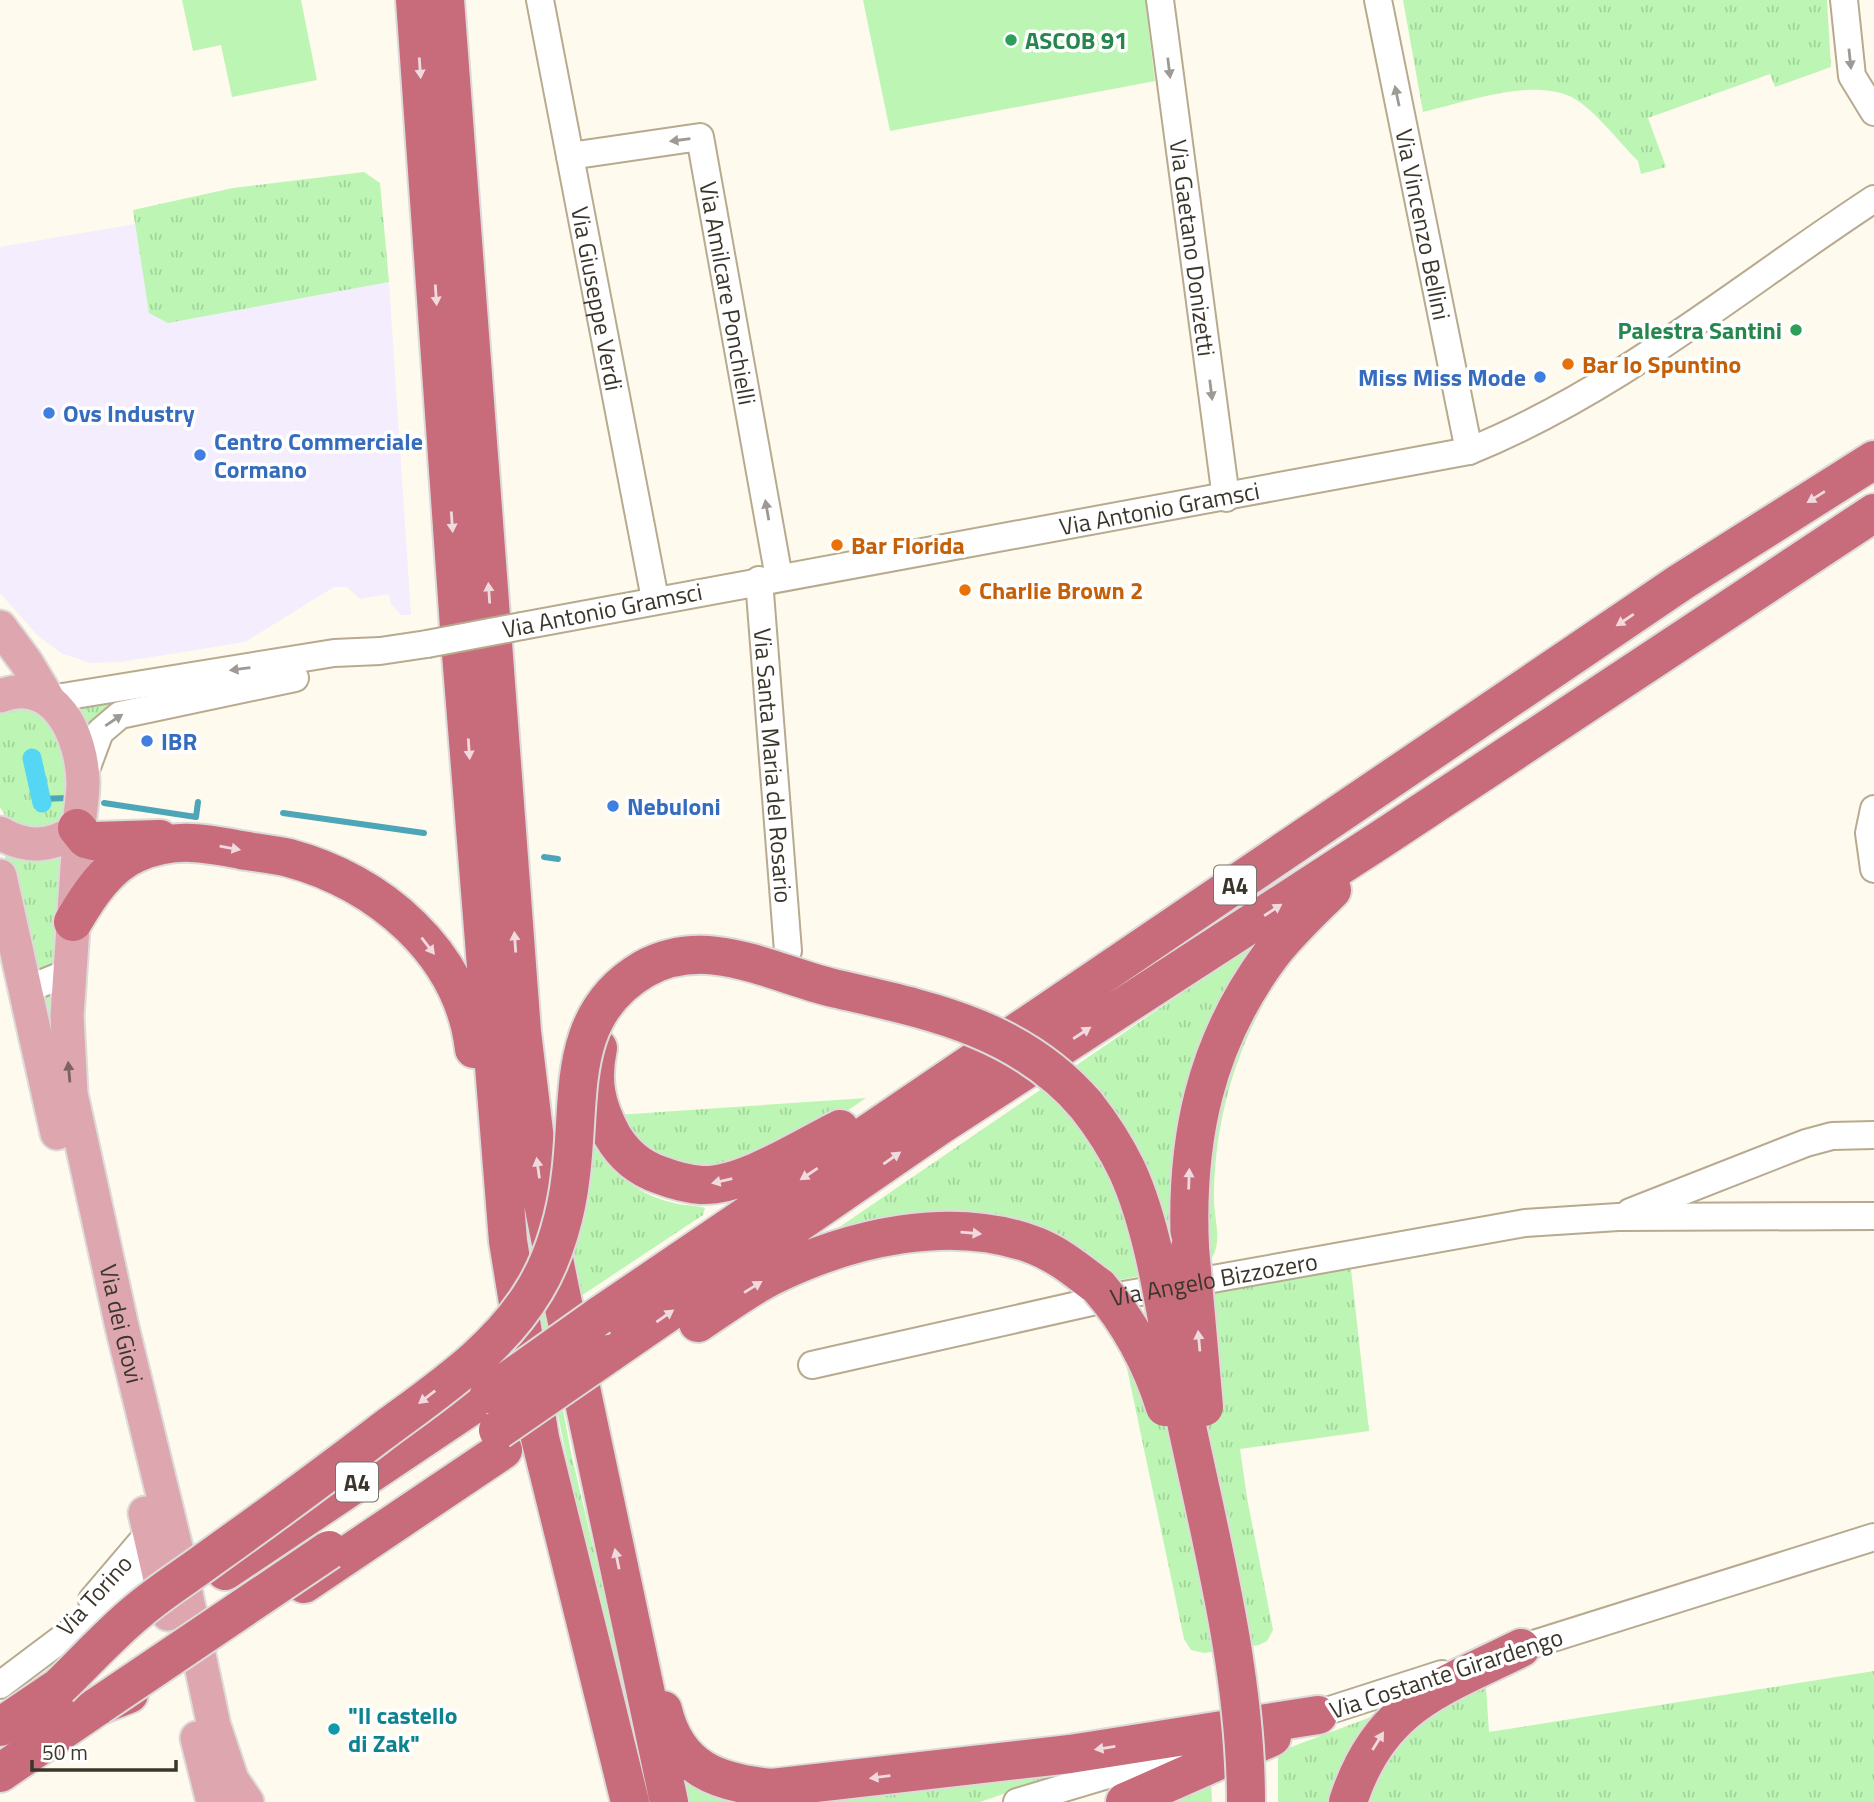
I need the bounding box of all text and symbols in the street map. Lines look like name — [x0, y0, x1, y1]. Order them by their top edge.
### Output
place label: ASCOB 91 — [1025, 22, 1128, 58]
marker: ASCOB 91 — [1003, 32, 1019, 48]
one-way arrow — [1845, 48, 1856, 70]
one-way arrow — [415, 57, 426, 79]
one-way arrow — [1164, 57, 1175, 79]
one-way arrow — [1392, 85, 1403, 107]
street label: Via Vincenzo Bellini — [1386, 126, 1460, 323]
one-way arrow — [669, 135, 691, 146]
street label: Via Gaetano Donizetti — [1161, 137, 1225, 358]
street label: Via Amilcare Ponchielli — [690, 178, 766, 408]
street label: Via Giuseppe Verdi — [562, 203, 633, 394]
one-way arrow — [431, 284, 442, 306]
place label: Palestra Santini — [1617, 312, 1782, 348]
marker: Palestra Santini — [1788, 322, 1804, 338]
place label: Bar lo Spuntino — [1582, 346, 1741, 382]
marker: Bar lo Spuntino — [1560, 356, 1576, 372]
place label: Miss Miss Mode — [1358, 359, 1526, 395]
marker: Miss Miss Mode — [1532, 369, 1548, 385]
one-way arrow — [1206, 380, 1217, 402]
place label: Ovs Industry — [63, 395, 195, 431]
marker: Ovs Industry — [41, 405, 57, 421]
place label: Centro Commerciale Cormano — [214, 423, 423, 487]
marker: Centro Commerciale Cormano — [192, 447, 208, 463]
street label: Via Antonio Gramsci — [1056, 472, 1262, 544]
one-way arrow — [1807, 490, 1826, 503]
one-way arrow — [762, 499, 773, 521]
one-way arrow — [447, 511, 458, 533]
place label: Bar Florida — [851, 527, 965, 563]
marker: Bar Florida — [829, 537, 845, 553]
place label: Charlie Brown 2 — [979, 572, 1144, 608]
street label: Via Antonio Gramsci — [499, 573, 705, 647]
one-way arrow — [483, 581, 494, 603]
marker: Charlie Brown 2 — [957, 582, 973, 598]
one-way arrow — [1616, 613, 1634, 627]
street label: Via Santa Maria del Rosario — [745, 627, 802, 904]
one-way arrow — [228, 664, 250, 675]
one-way arrow — [105, 714, 124, 727]
place label: IBR — [161, 723, 197, 759]
marker: IBR — [139, 733, 155, 749]
one-way arrow — [464, 738, 475, 760]
place label: Nebuloni — [627, 788, 721, 824]
marker: Nebuloni — [605, 798, 621, 814]
one-way arrow — [219, 843, 241, 854]
road number: A4 — [1214, 866, 1256, 904]
one-way arrow — [1263, 903, 1283, 916]
one-way arrow — [509, 930, 520, 952]
one-way arrow — [421, 936, 436, 954]
one-way arrow — [1072, 1027, 1092, 1040]
one-way arrow — [63, 1060, 74, 1082]
one-way arrow — [883, 1151, 901, 1165]
one-way arrow — [533, 1157, 544, 1179]
one-way arrow — [799, 1167, 818, 1180]
one-way arrow — [1183, 1168, 1194, 1190]
one-way arrow — [711, 1176, 733, 1187]
one-way arrow — [960, 1228, 982, 1239]
street label: Via Angelo Bizzozero — [1107, 1243, 1320, 1315]
street label: Via dei Giovi — [91, 1261, 153, 1387]
one-way arrow — [744, 1281, 763, 1294]
one-way arrow — [655, 1309, 675, 1322]
one-way arrow — [1193, 1330, 1204, 1352]
one-way arrow — [419, 1389, 437, 1404]
road number: A4 — [336, 1462, 378, 1502]
street label: Via Torino — [48, 1546, 140, 1644]
one-way arrow — [612, 1548, 623, 1570]
street label: Via Costante Girardengo — [1325, 1618, 1567, 1728]
place label: "Il castello di Zak" — [348, 1697, 458, 1761]
marker: "Il castello di Zak" — [326, 1721, 342, 1737]
scale bar — [32, 1728, 175, 1772]
one-way arrow — [1371, 1731, 1384, 1751]
text: 50 m — [42, 1736, 88, 1768]
one-way arrow — [1094, 1743, 1116, 1754]
one-way arrow — [869, 1771, 891, 1782]

